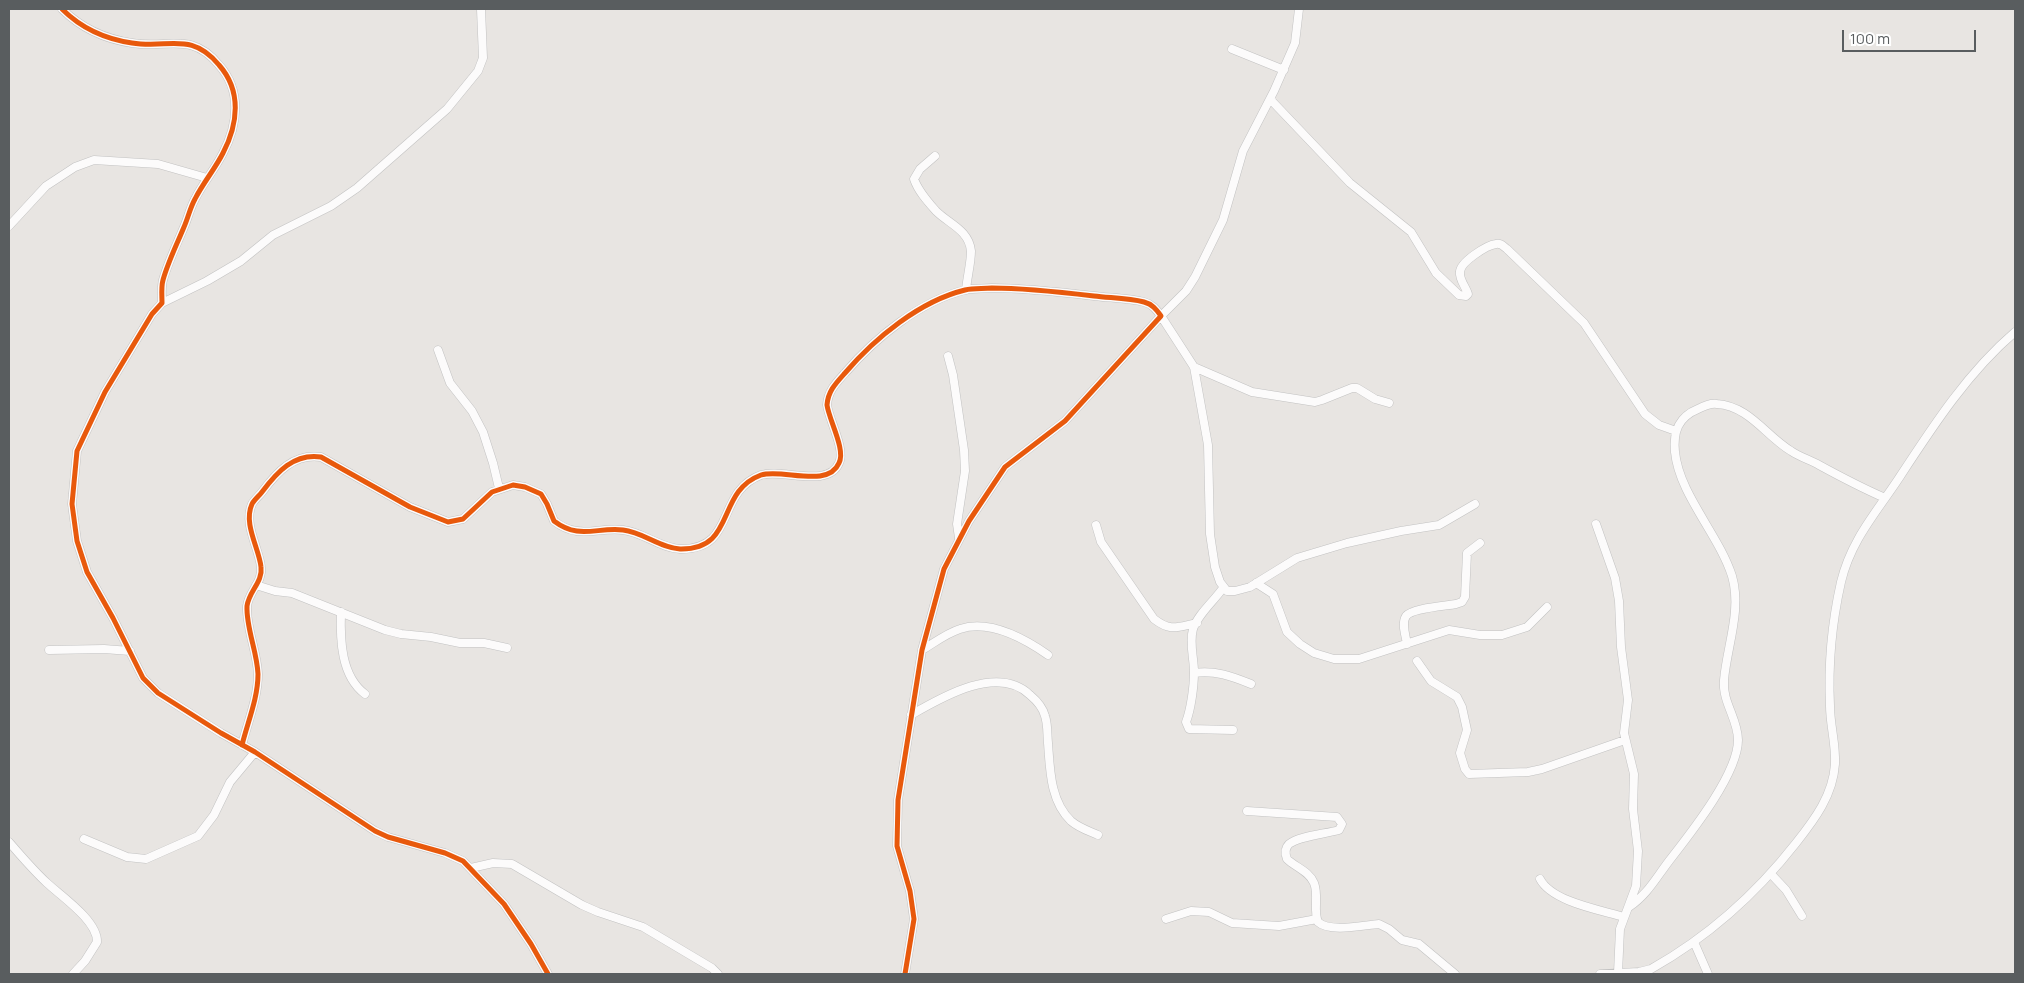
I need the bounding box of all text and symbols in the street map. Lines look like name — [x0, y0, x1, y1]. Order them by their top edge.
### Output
scale bar — [1844, 20, 1978, 52]
text: 100 m — [1850, 28, 1890, 49]

